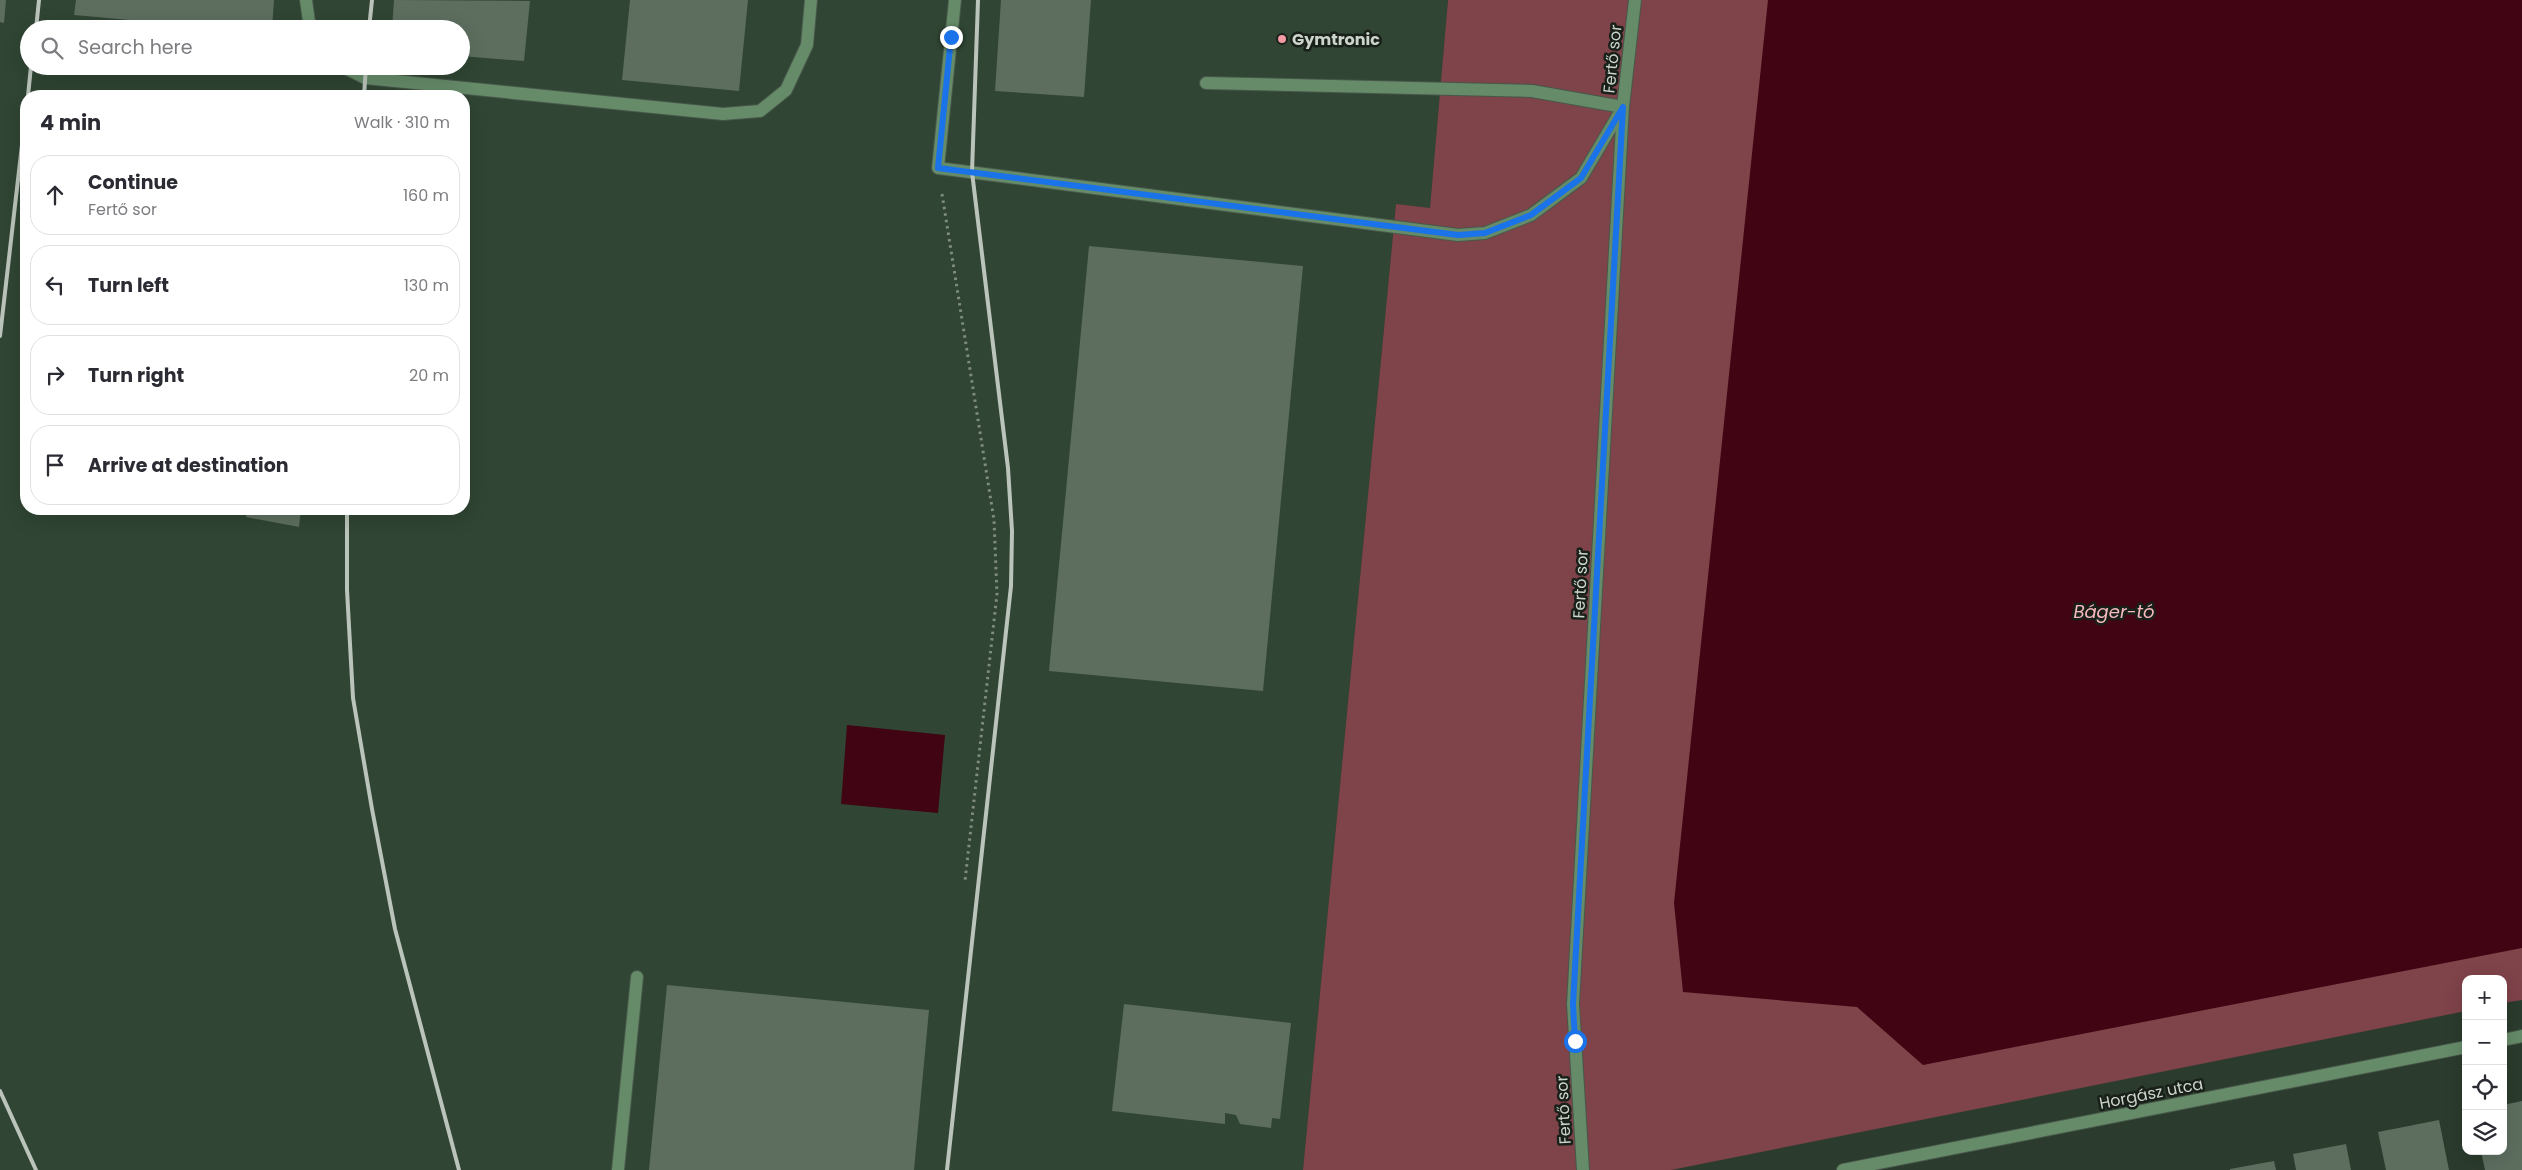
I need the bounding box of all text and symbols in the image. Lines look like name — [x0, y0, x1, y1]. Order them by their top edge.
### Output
search box — [20, 20, 470, 75]
street label: Fertő sor — [1597, 24, 1628, 94]
route end — [940, 26, 963, 49]
place label: Gymtronic — [1292, 28, 1380, 51]
marker: Gymtronic — [1276, 33, 1288, 45]
icon: search — [38, 34, 66, 62]
text: Search here — [78, 34, 192, 61]
text: 4 min — [40, 108, 101, 137]
text: Walk · 310 m — [354, 111, 450, 134]
text: Continue — [88, 169, 178, 196]
icon: ahead — [41, 181, 69, 209]
text: 160 m — [403, 184, 449, 207]
text: Fertő sor — [88, 198, 157, 221]
icon: left — [41, 271, 69, 299]
text: Turn left — [88, 272, 169, 299]
text: 130 m — [404, 274, 449, 297]
icon: right — [41, 361, 69, 389]
text: Turn right — [88, 362, 184, 389]
text: 20 m — [409, 364, 449, 387]
icon: arrive — [41, 451, 69, 479]
text: Arrive at destination — [88, 452, 289, 479]
street label: Fertő sor — [1567, 549, 1594, 619]
water label: Báger-tó — [2073, 599, 2155, 624]
map controls — [2462, 975, 2507, 1155]
button: + — [2462, 975, 2507, 1020]
button: − — [2462, 1020, 2507, 1065]
route start — [1564, 1030, 1587, 1053]
button: locate — [2462, 1065, 2507, 1110]
street label: Horgász utca — [2097, 1072, 2205, 1115]
street label: Fertő sor — [1550, 1075, 1577, 1145]
button: layers — [2462, 1110, 2507, 1155]

